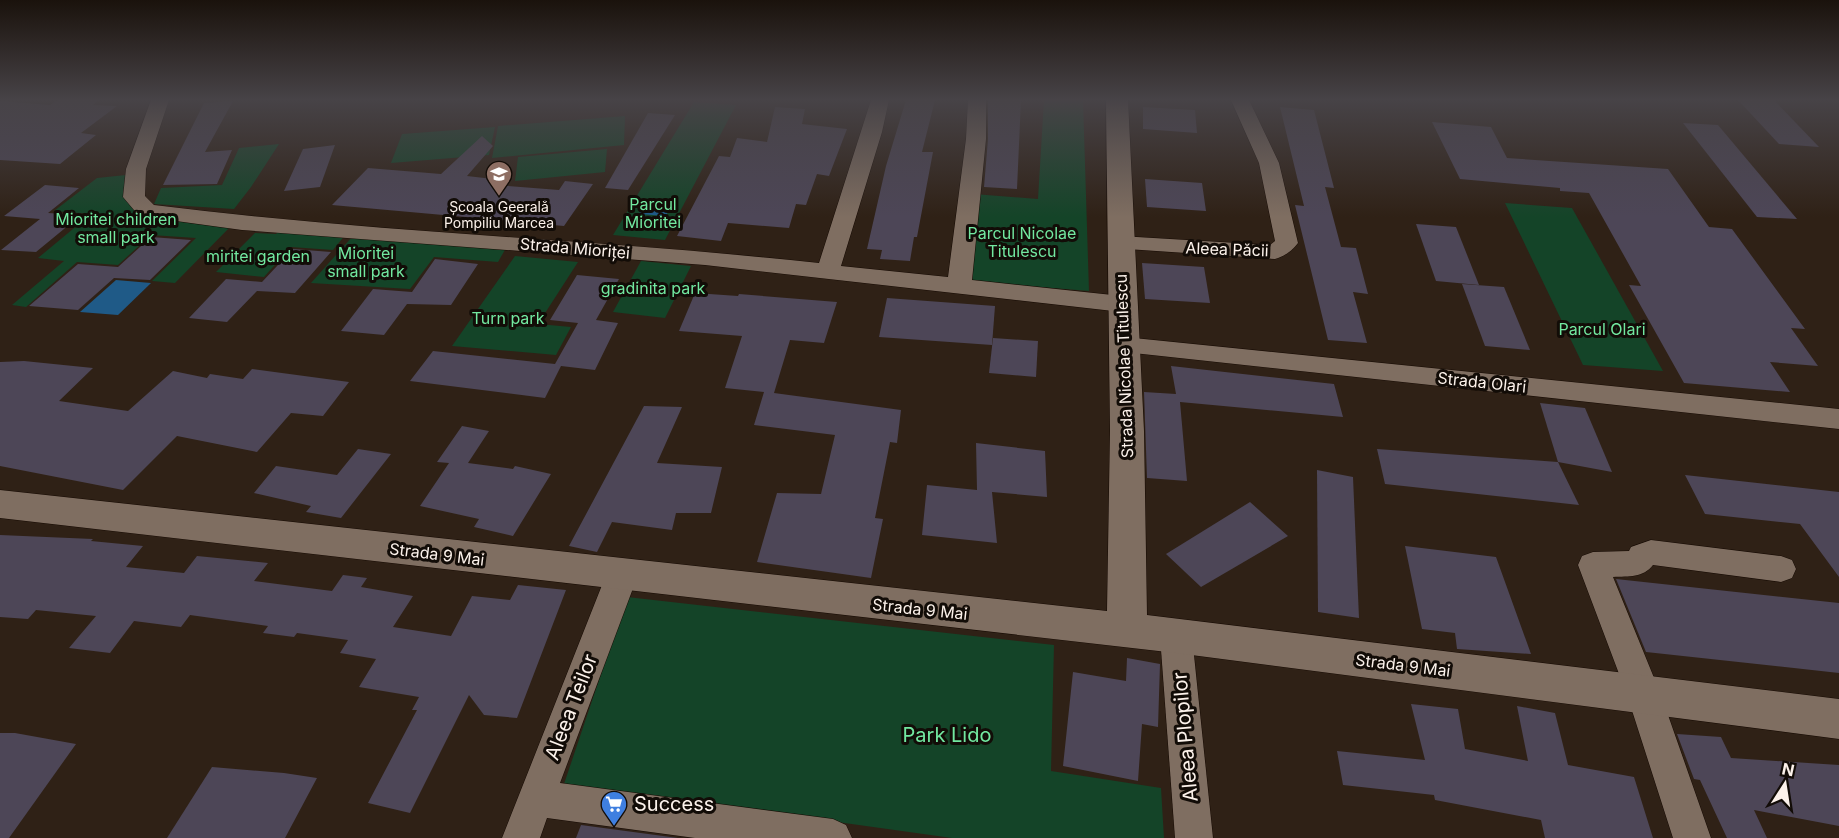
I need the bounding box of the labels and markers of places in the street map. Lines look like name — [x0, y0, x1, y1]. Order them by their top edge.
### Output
school or university icon: Școala Geerală Pompiliu Marcea — [484, 159, 514, 197]
place label: Școala Geerală Pompiliu Marcea — [444, 198, 554, 231]
supermarket icon: Success — [599, 789, 629, 827]
place label: Success — [634, 792, 714, 816]

